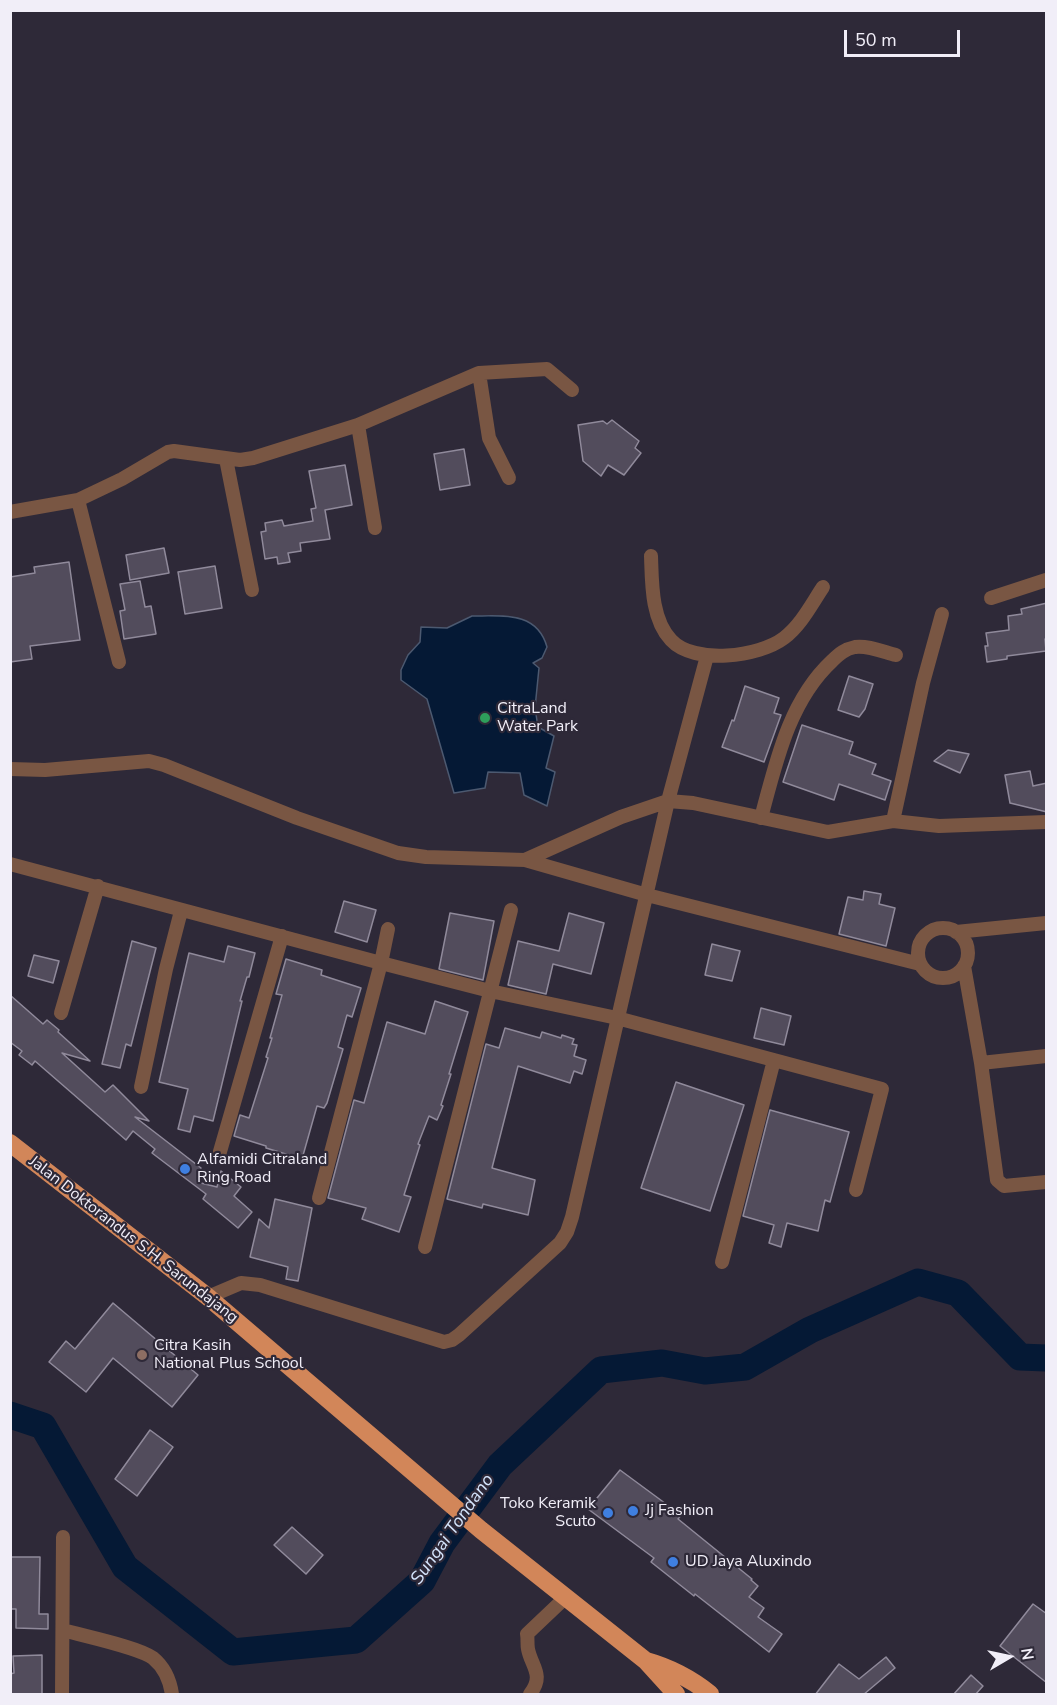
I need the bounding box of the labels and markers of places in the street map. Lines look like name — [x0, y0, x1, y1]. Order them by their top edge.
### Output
place label: CitraLand Water Park — [497, 699, 578, 737]
marker: CitraLand Water Park — [478, 711, 492, 725]
place label: Alfamidi Citraland Ring Road — [197, 1150, 327, 1188]
marker: Alfamidi Citraland Ring Road — [178, 1162, 192, 1176]
place label: Citra Kasih National Plus School — [154, 1336, 303, 1374]
marker: Citra Kasih National Plus School — [135, 1348, 149, 1362]
place label: Toko Keramik Scuto — [500, 1494, 596, 1532]
place label: Jj Fashion — [645, 1501, 713, 1521]
marker: Jj Fashion — [626, 1504, 640, 1518]
marker: Toko Keramik Scuto — [601, 1506, 615, 1520]
place label: UD Jaya Aluxindo — [685, 1552, 812, 1572]
marker: UD Jaya Aluxindo — [666, 1555, 680, 1569]

